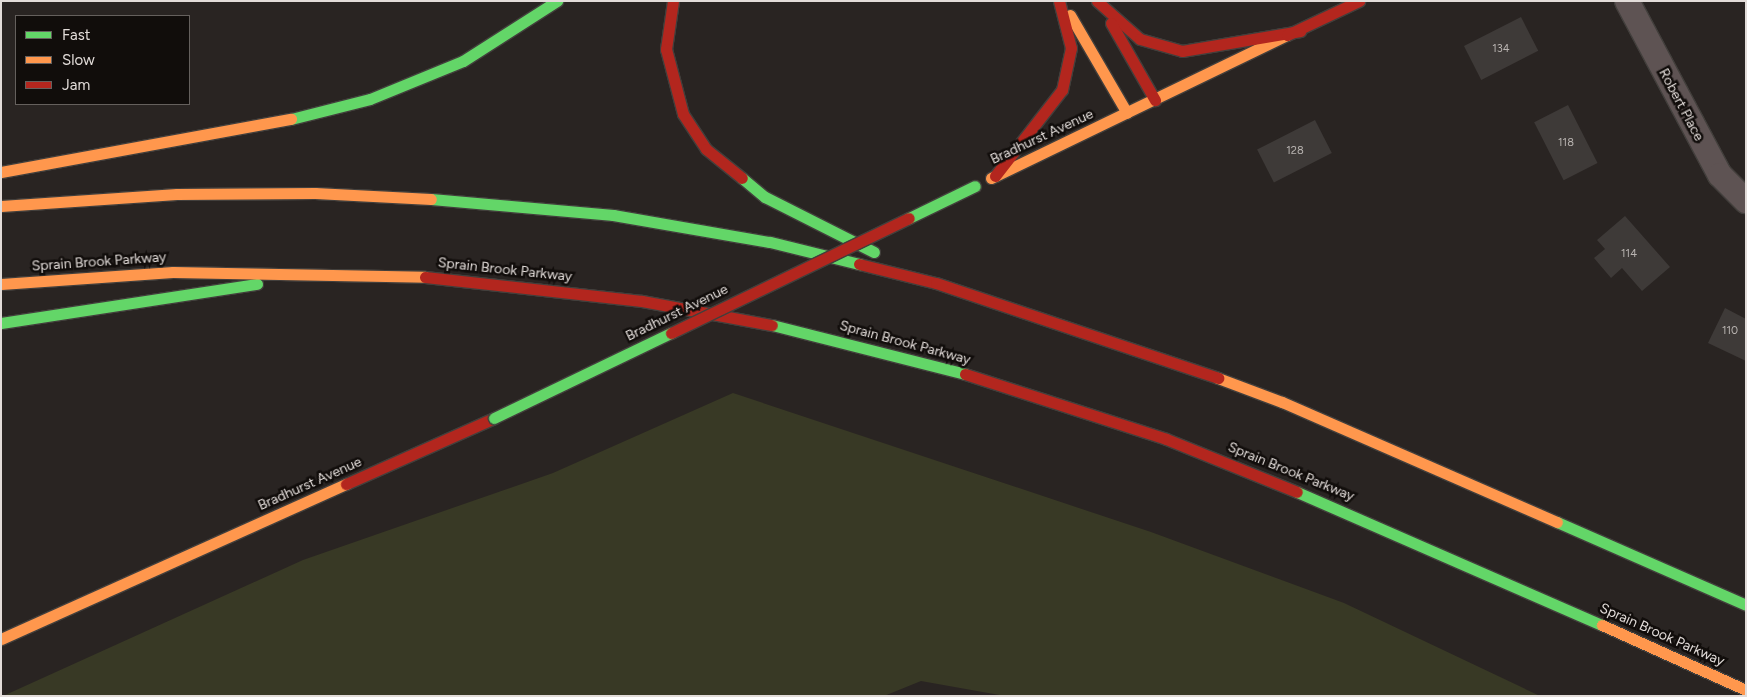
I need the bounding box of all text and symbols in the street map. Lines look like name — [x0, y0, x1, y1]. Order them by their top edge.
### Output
legend — [15, 15, 190, 105]
text: Fast — [62, 26, 90, 44]
house number: 134 — [1492, 42, 1510, 56]
text: Slow — [62, 51, 95, 69]
street label: Robert Place — [1655, 66, 1707, 144]
text: Jam — [62, 76, 90, 94]
street label: Bradhurst Avenue — [988, 106, 1096, 168]
house number: 118 — [1558, 136, 1574, 150]
house number: 128 — [1286, 144, 1304, 158]
house number: 114 — [1621, 247, 1637, 261]
street label: Sprain Brook Parkway — [31, 249, 167, 275]
street label: Sprain Brook Parkway — [437, 255, 573, 285]
street label: Bradhurst Avenue — [623, 281, 731, 345]
street label: Sprain Brook Parkway — [838, 317, 972, 369]
house number: 110 — [1722, 324, 1738, 338]
street label: Sprain Brook Parkway — [1225, 439, 1357, 505]
street label: Bradhurst Avenue — [256, 454, 364, 514]
street label: Sprain Brook Parkway — [1597, 600, 1727, 670]

